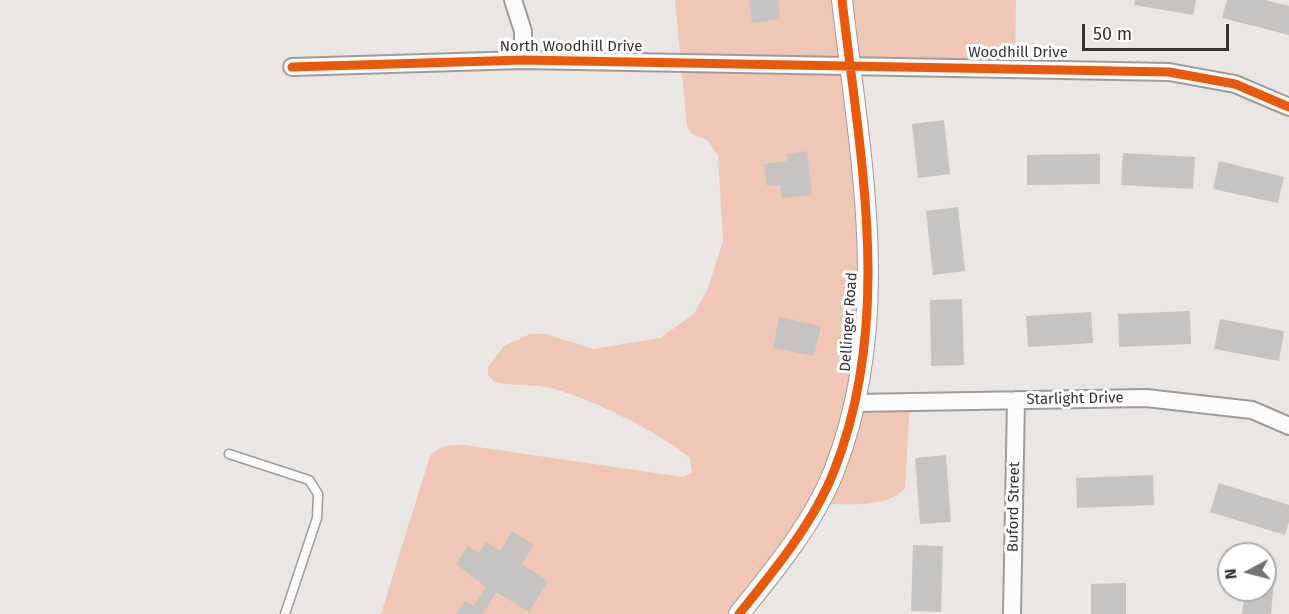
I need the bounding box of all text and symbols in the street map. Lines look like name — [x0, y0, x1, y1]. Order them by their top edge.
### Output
scale bar — [1085, 12, 1232, 50]
text: 50 m — [1093, 23, 1132, 45]
street label: North Woodhill Drive — [500, 38, 642, 56]
street label: Woodhill Drive — [968, 44, 1068, 62]
street label: Dellinger Road — [837, 272, 861, 372]
street label: Starlight Drive — [1026, 389, 1124, 409]
street label: Buford Street — [1004, 462, 1024, 552]
north arrow — [1217, 542, 1277, 602]
text: N — [1221, 568, 1241, 580]

